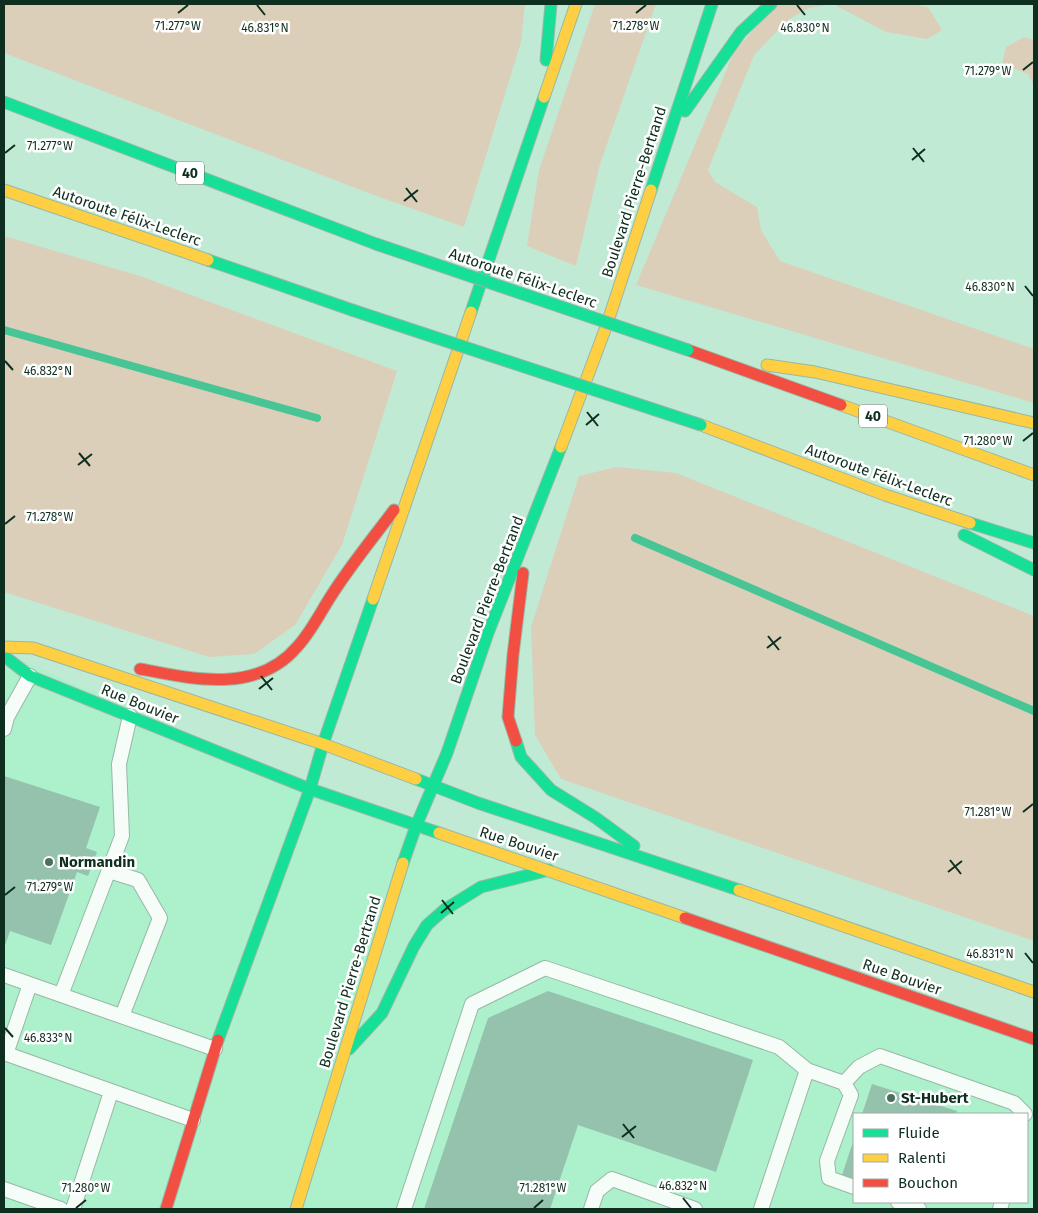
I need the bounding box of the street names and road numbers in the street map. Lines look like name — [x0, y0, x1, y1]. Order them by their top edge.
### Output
street label: Boulevard Pierre-Bertrand — [598, 104, 670, 280]
road number: 40 — [176, 162, 204, 184]
street label: Autoroute Félix-Leclerc — [51, 182, 203, 250]
street label: Autoroute Félix-Leclerc — [447, 244, 599, 312]
road number: 40 — [859, 404, 887, 428]
street label: Autoroute Félix-Leclerc — [803, 440, 955, 510]
street label: Boulevard Pierre-Bertrand — [447, 513, 527, 687]
street label: Rue Bouvier — [99, 680, 182, 728]
street label: Rue Bouvier — [477, 823, 561, 865]
street label: Boulevard Pierre-Bertrand — [315, 894, 385, 1070]
street label: Rue Bouvier — [860, 955, 944, 999]

